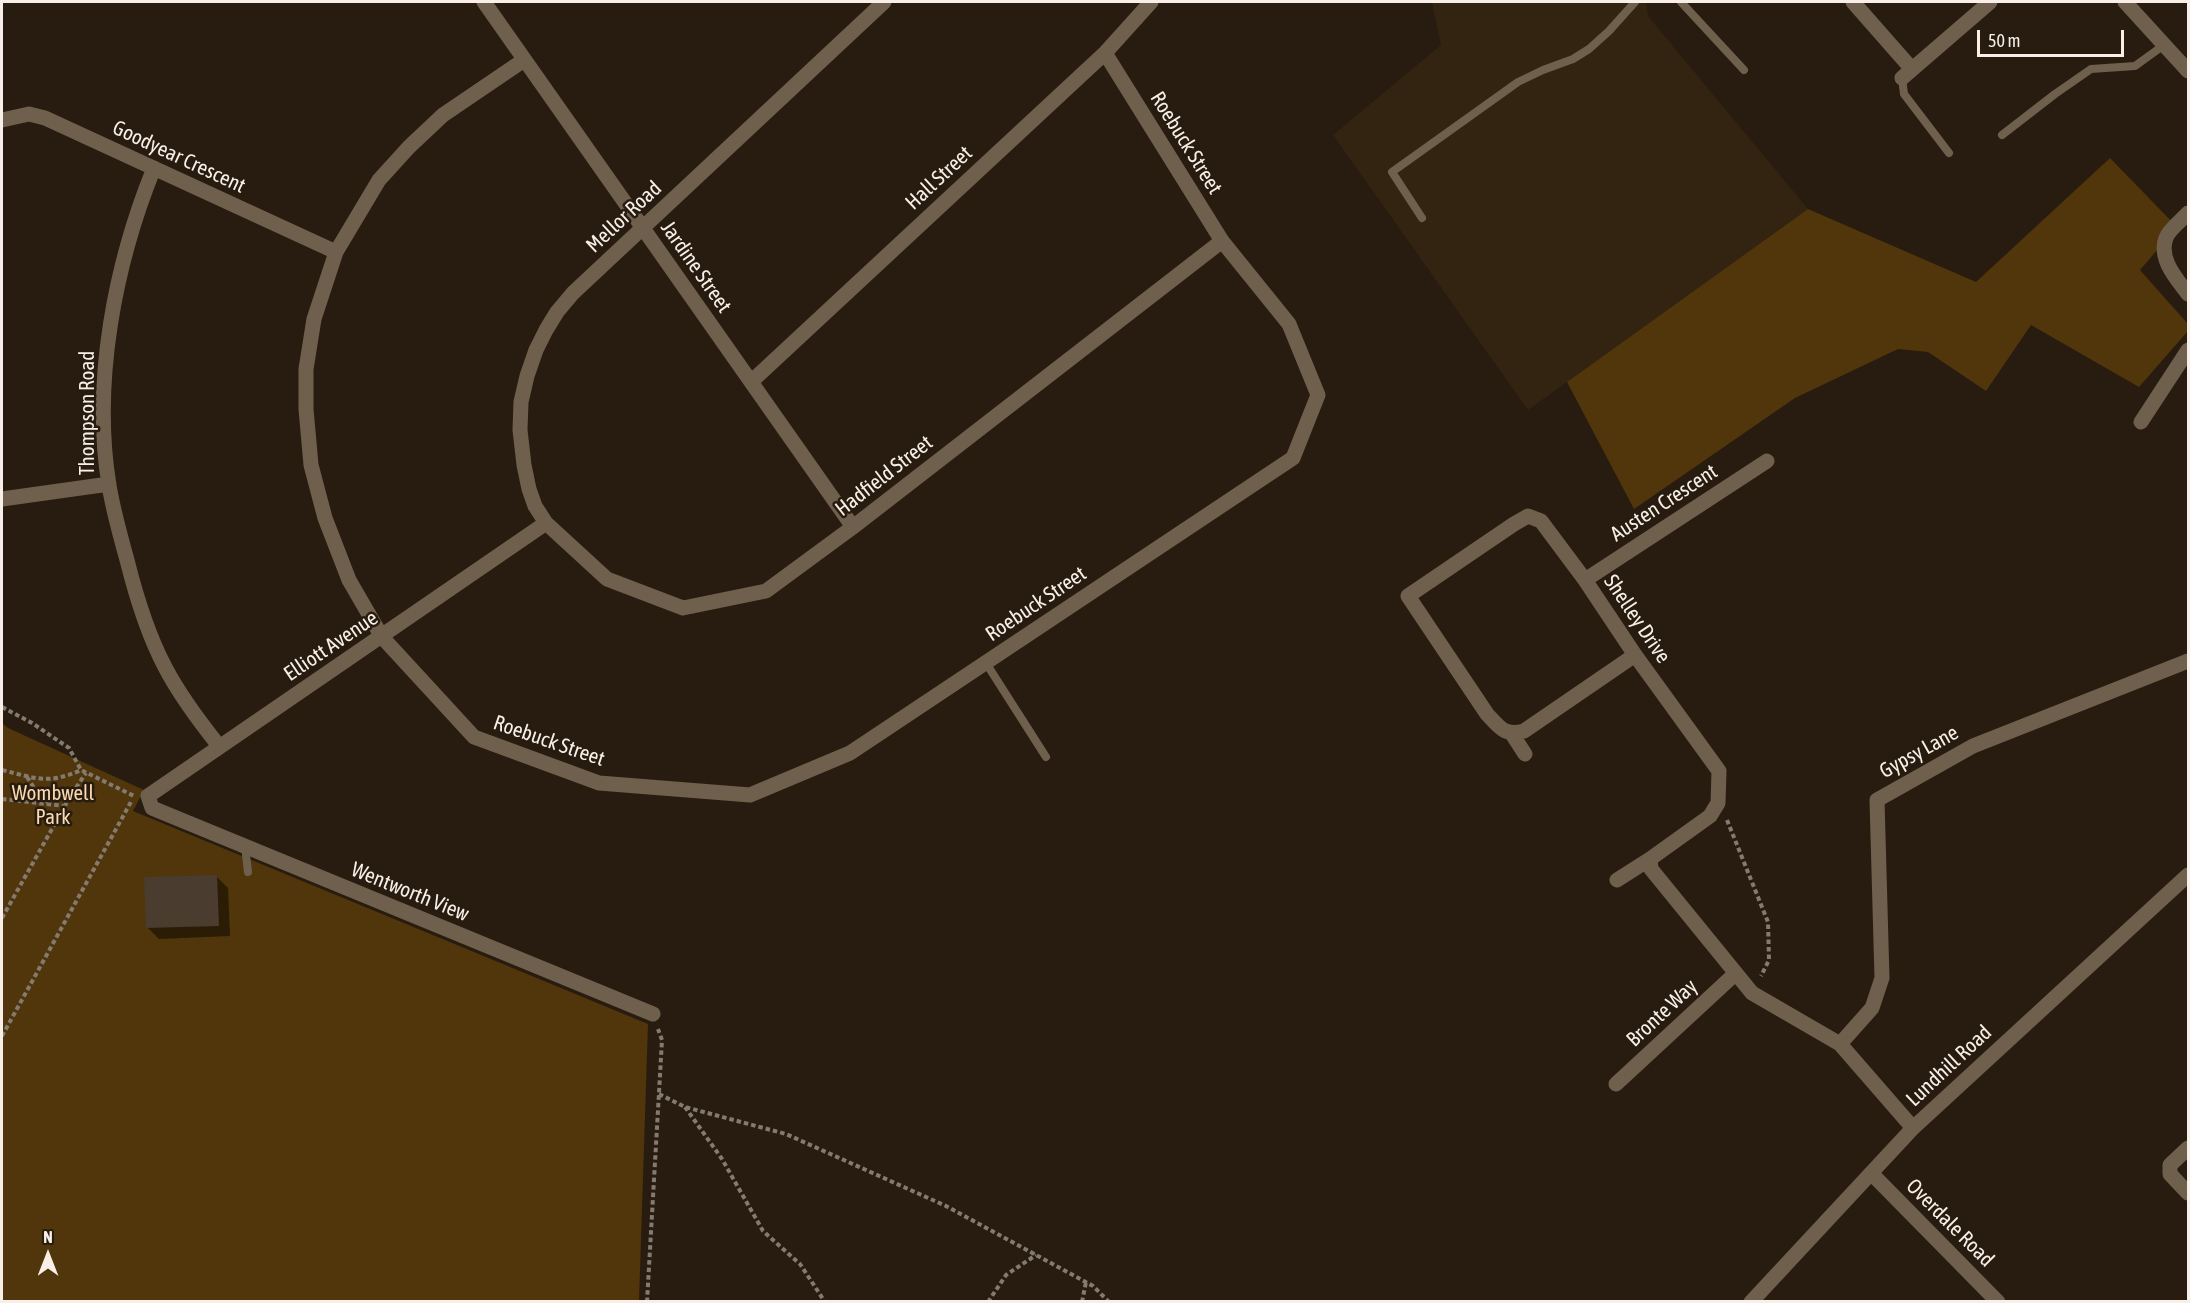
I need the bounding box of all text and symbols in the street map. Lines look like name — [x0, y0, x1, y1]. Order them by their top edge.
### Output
scale bar — [1980, 18, 2127, 56]
text: 50 m — [1988, 30, 2020, 51]
street label: Roebuck Street — [1145, 87, 1227, 199]
street label: Goodyear Crescent — [109, 115, 249, 199]
street label: Hall Street — [900, 141, 978, 215]
street label: Mellor Road — [581, 176, 667, 258]
street label: Jardine Street — [655, 216, 737, 318]
street label: Thompson Road — [74, 351, 100, 475]
street label: Hadfield Street — [830, 430, 938, 522]
street label: Austen Crescent — [1606, 459, 1722, 547]
street label: Roebuck Street — [981, 561, 1091, 647]
street label: Shelley Drive — [1598, 570, 1676, 668]
street label: Elliott Avenue — [279, 605, 383, 687]
street label: Roebuck Street — [490, 710, 608, 772]
street label: Gypsy Lane — [1875, 720, 1963, 784]
park label: Wombwell Park — [12, 780, 94, 830]
street label: Wentworth View — [348, 857, 472, 927]
street label: Bronte Way — [1621, 974, 1703, 1052]
street label: Lundhill Road — [1901, 1020, 1997, 1112]
street label: Overdale Road — [1901, 1174, 1999, 1272]
north arrow — [18, 1225, 78, 1285]
text: N — [43, 1228, 53, 1246]

